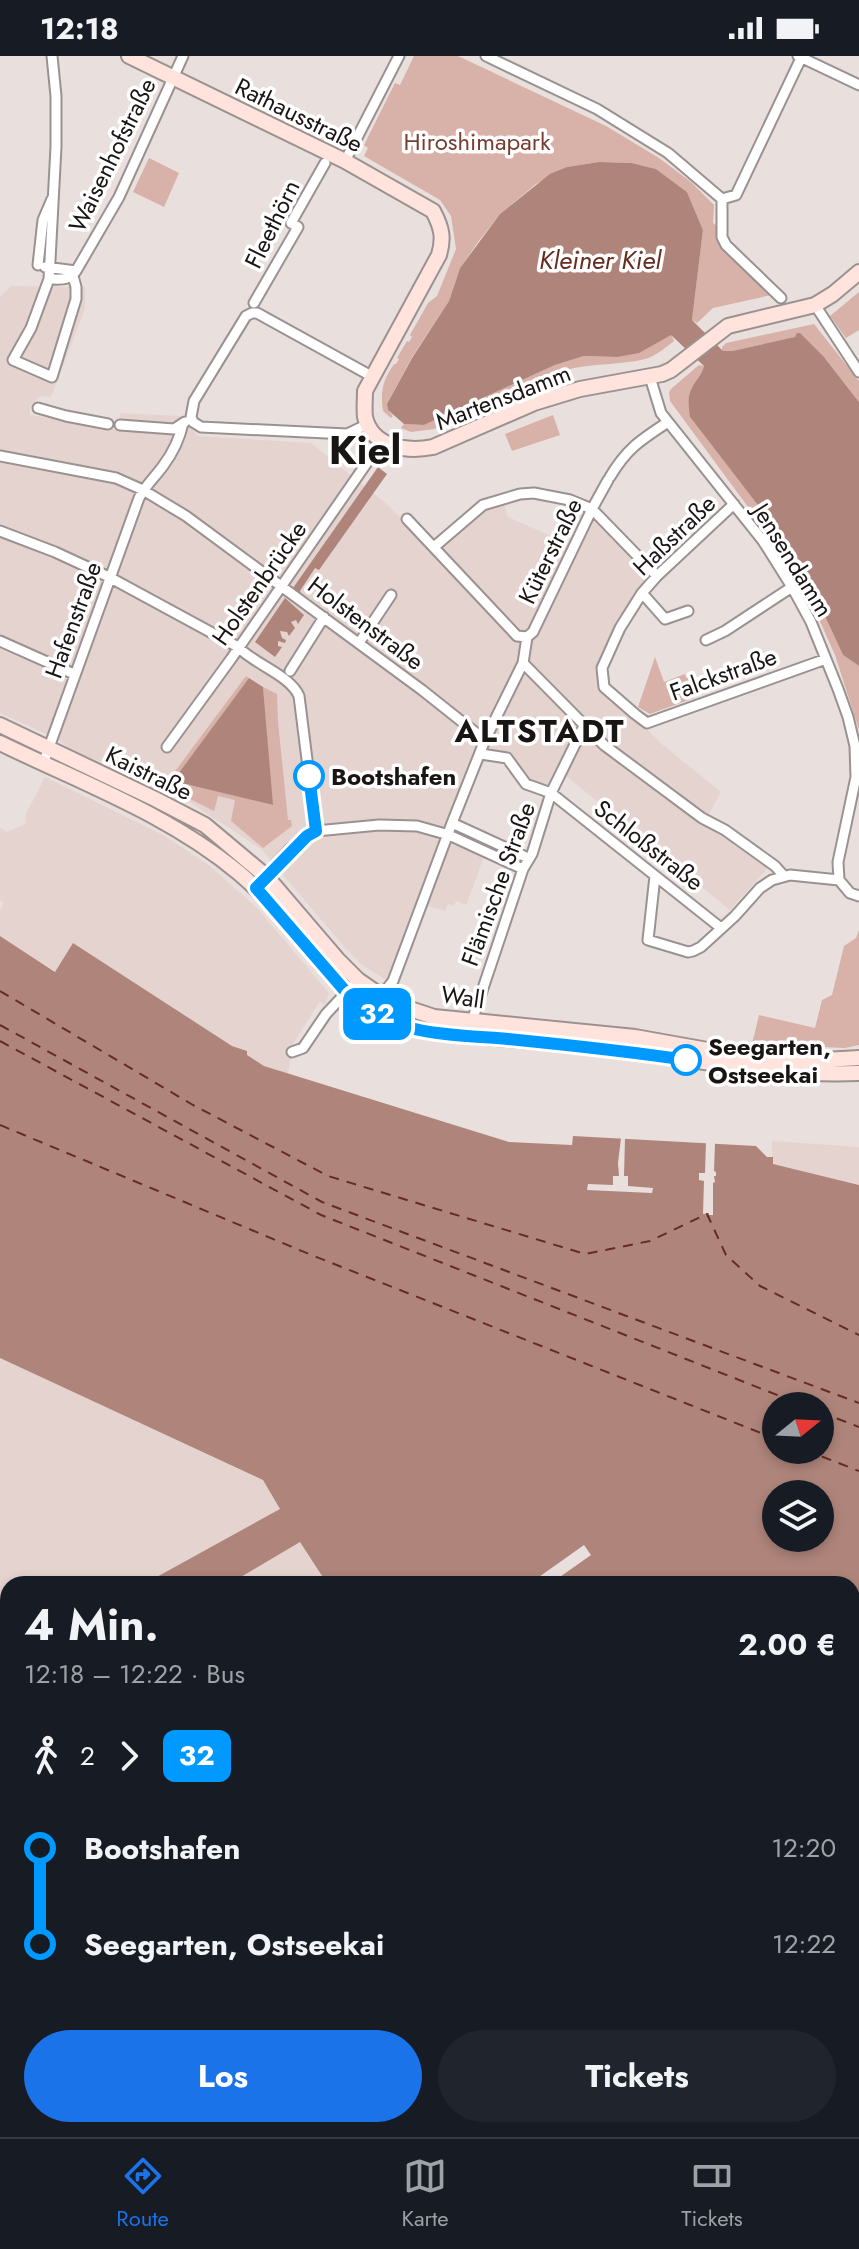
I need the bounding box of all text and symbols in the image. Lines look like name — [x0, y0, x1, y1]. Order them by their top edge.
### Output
text: 12:18 — [40, 7, 119, 50]
street label: Rathausstraße — [229, 69, 369, 161]
street label: Waisenhofstraße — [60, 72, 164, 238]
park label: Hiroshimapark — [403, 124, 551, 159]
street label: Fleethörn — [236, 174, 308, 274]
water label: Kleiner Kiel — [539, 241, 662, 279]
street label: Martensdamm — [430, 355, 576, 439]
district label: Kiel — [329, 421, 401, 479]
street label: Haßstraße — [625, 486, 723, 584]
street label: Küterstraße — [509, 492, 591, 610]
street label: Jensendamm — [743, 494, 842, 624]
street label: Holstenbrücke — [203, 514, 315, 652]
street label: Hafenstraße — [36, 557, 110, 683]
street label: Holstenstraße — [301, 568, 431, 678]
street label: Falckstraße — [665, 638, 781, 710]
district label: ALTSTADT — [454, 708, 625, 754]
street label: Kaistraße — [100, 737, 198, 809]
place label: Bootshafen — [331, 759, 456, 794]
marker: Bootshafen — [294, 761, 324, 791]
street label: Schloßstraße — [587, 791, 711, 899]
street label: Flämische Straße — [452, 797, 544, 971]
street label: Wall — [439, 977, 487, 1017]
line badge: 32 — [341, 988, 413, 1040]
text: 32 — [359, 993, 395, 1034]
place label: Seegarten, Ostseekai — [708, 1029, 831, 1092]
marker: Seegarten, Ostseekai — [671, 1045, 701, 1075]
north arrow — [762, 1392, 834, 1464]
map controls — [762, 1392, 834, 1552]
button: layers — [762, 1480, 834, 1552]
text: 4 Min. — [24, 1593, 159, 1657]
text: 2.00 € — [738, 1623, 836, 1666]
text: 12:18 – 12:22 · Bus — [24, 1655, 245, 1693]
icon: walk — [24, 1734, 68, 1778]
icon: forward — [107, 1734, 151, 1778]
text: 32 — [179, 1735, 215, 1776]
text: 2 — [80, 1737, 95, 1775]
text: Bootshafen — [84, 1827, 241, 1870]
text: 12:20 — [771, 1829, 836, 1867]
text: Seegarten, Ostseekai — [84, 1923, 384, 1966]
text: 12:22 — [772, 1925, 836, 1963]
button: Los — [24, 2030, 422, 2122]
button: Tickets — [438, 2030, 836, 2122]
tab: Route — [116, 2154, 169, 2234]
tab: Karte — [402, 2154, 449, 2234]
tab: Tickets — [681, 2154, 743, 2234]

